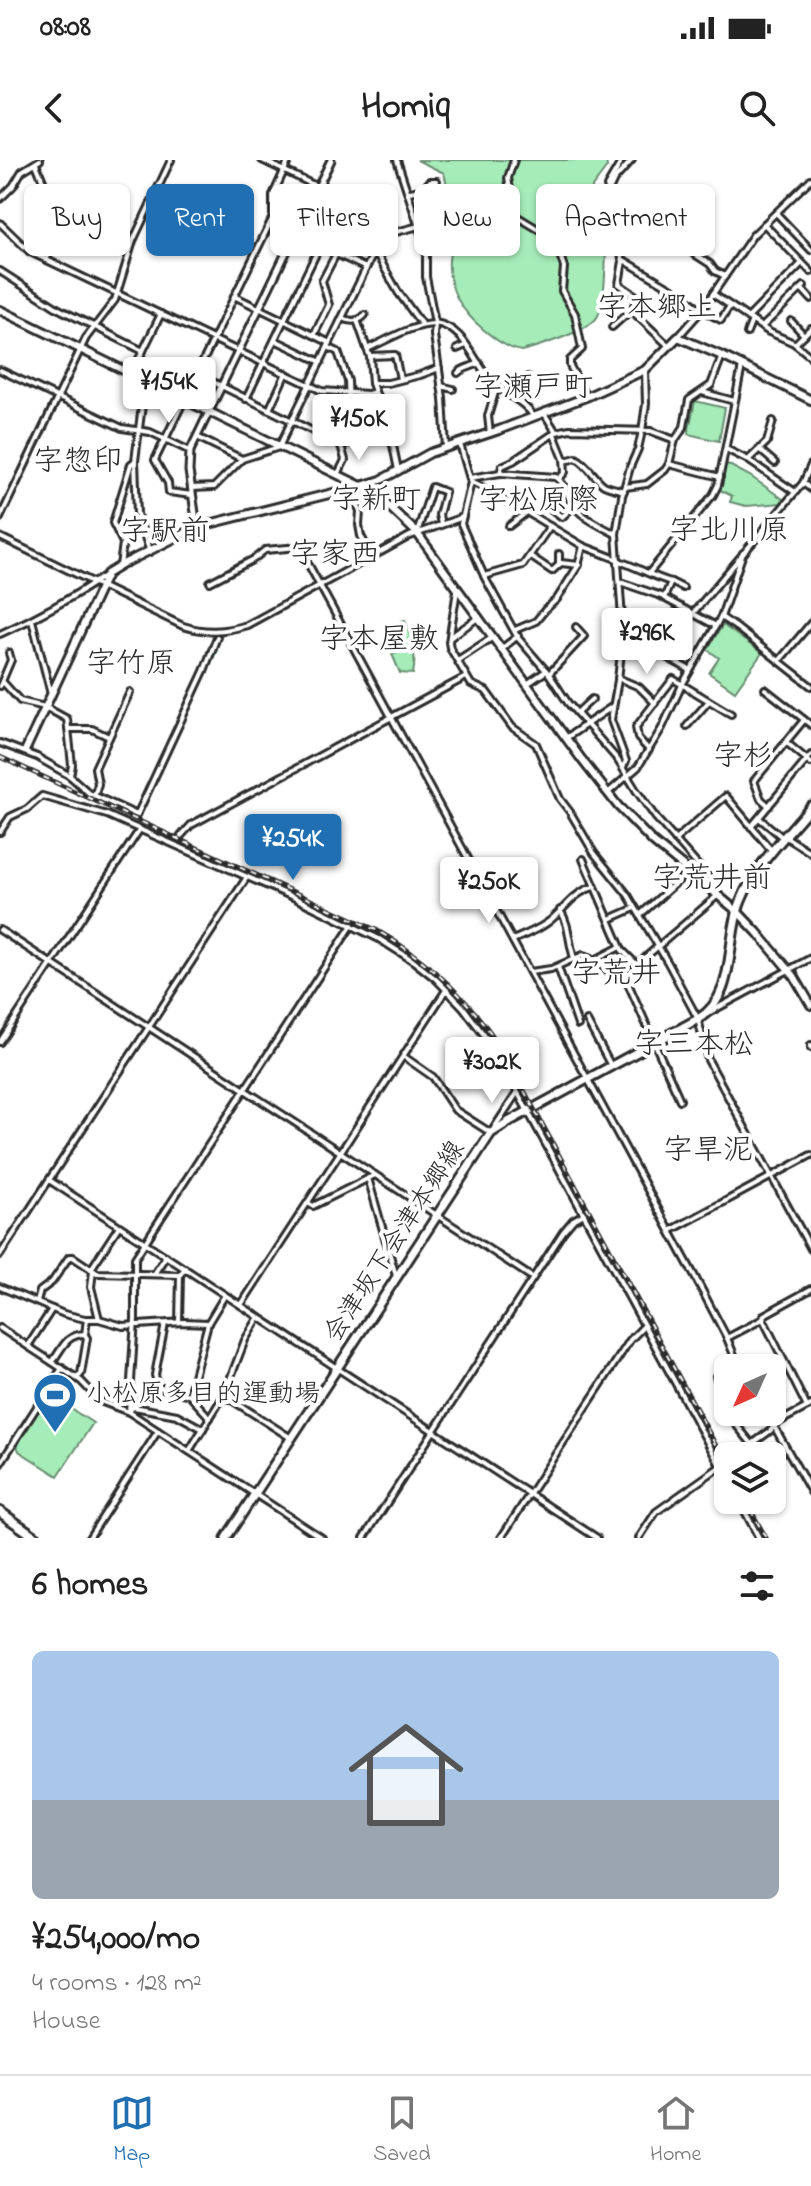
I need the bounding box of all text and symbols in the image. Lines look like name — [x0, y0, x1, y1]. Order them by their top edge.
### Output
text: 08:08 — [40, 6, 91, 50]
text: Homiq — [361, 82, 450, 135]
icon: back — [32, 86, 76, 130]
icon: search — [735, 86, 779, 130]
chip: Buy — [24, 184, 130, 256]
chip: Rent — [146, 184, 254, 256]
chip: Filters — [270, 184, 398, 256]
chip: New — [414, 184, 520, 256]
chip: Apartment — [536, 184, 715, 256]
district label: 字本郷上 — [597, 287, 717, 331]
pin: ¥154K — [113, 357, 225, 425]
text: ¥154K — [141, 364, 197, 402]
district label: 字瀬戸町 — [473, 367, 593, 411]
pin: ¥150K — [303, 394, 415, 462]
text: ¥150K — [330, 401, 388, 439]
district label: 字惣印 — [33, 441, 123, 485]
district label: 字新町 — [331, 479, 421, 523]
district label: 字松原際 — [478, 480, 598, 524]
district label: 字北川原 — [669, 510, 789, 554]
district label: 字駅前 — [120, 511, 210, 555]
district label: 字家西 — [290, 534, 380, 578]
pin: ¥296K — [591, 608, 703, 676]
text: ¥296K — [620, 615, 674, 653]
district label: 字本屋敷 — [319, 619, 439, 663]
district label: 字竹原 — [86, 643, 176, 687]
district label: 字杉 — [713, 736, 773, 780]
pin: ¥254K — [237, 814, 349, 882]
text: ¥254K — [262, 821, 324, 859]
pin: ¥250K — [433, 857, 545, 925]
district label: 字荒井前 — [652, 858, 772, 902]
text: ¥250K — [458, 864, 520, 902]
district label: 字荒井 — [571, 953, 661, 997]
district label: 字三本松 — [634, 1024, 754, 1068]
pin: ¥302K — [436, 1037, 548, 1105]
text: ¥302K — [463, 1044, 521, 1082]
district label: 字旱泥 — [663, 1130, 753, 1174]
street label: 会津坂下会津本郷線 — [316, 1134, 476, 1350]
north arrow — [714, 1354, 786, 1426]
map controls — [714, 1354, 786, 1514]
sports icon: 小松原多目的運動場 — [31, 1371, 79, 1434]
place label: 小松原多目的運動場 — [86, 1376, 320, 1414]
button: layers — [714, 1442, 786, 1514]
text: 6 homes — [32, 1561, 148, 1611]
icon: filters — [735, 1564, 779, 1608]
icon: home — [334, 1703, 478, 1847]
text: ¥254,000/mo — [32, 1915, 200, 1965]
text: 4 rooms · 128 m² — [32, 1965, 202, 2003]
text: House — [32, 2003, 100, 2041]
tab: Map — [110, 2091, 154, 2171]
tab: Saved — [373, 2091, 431, 2171]
tab: Home — [650, 2091, 701, 2171]

